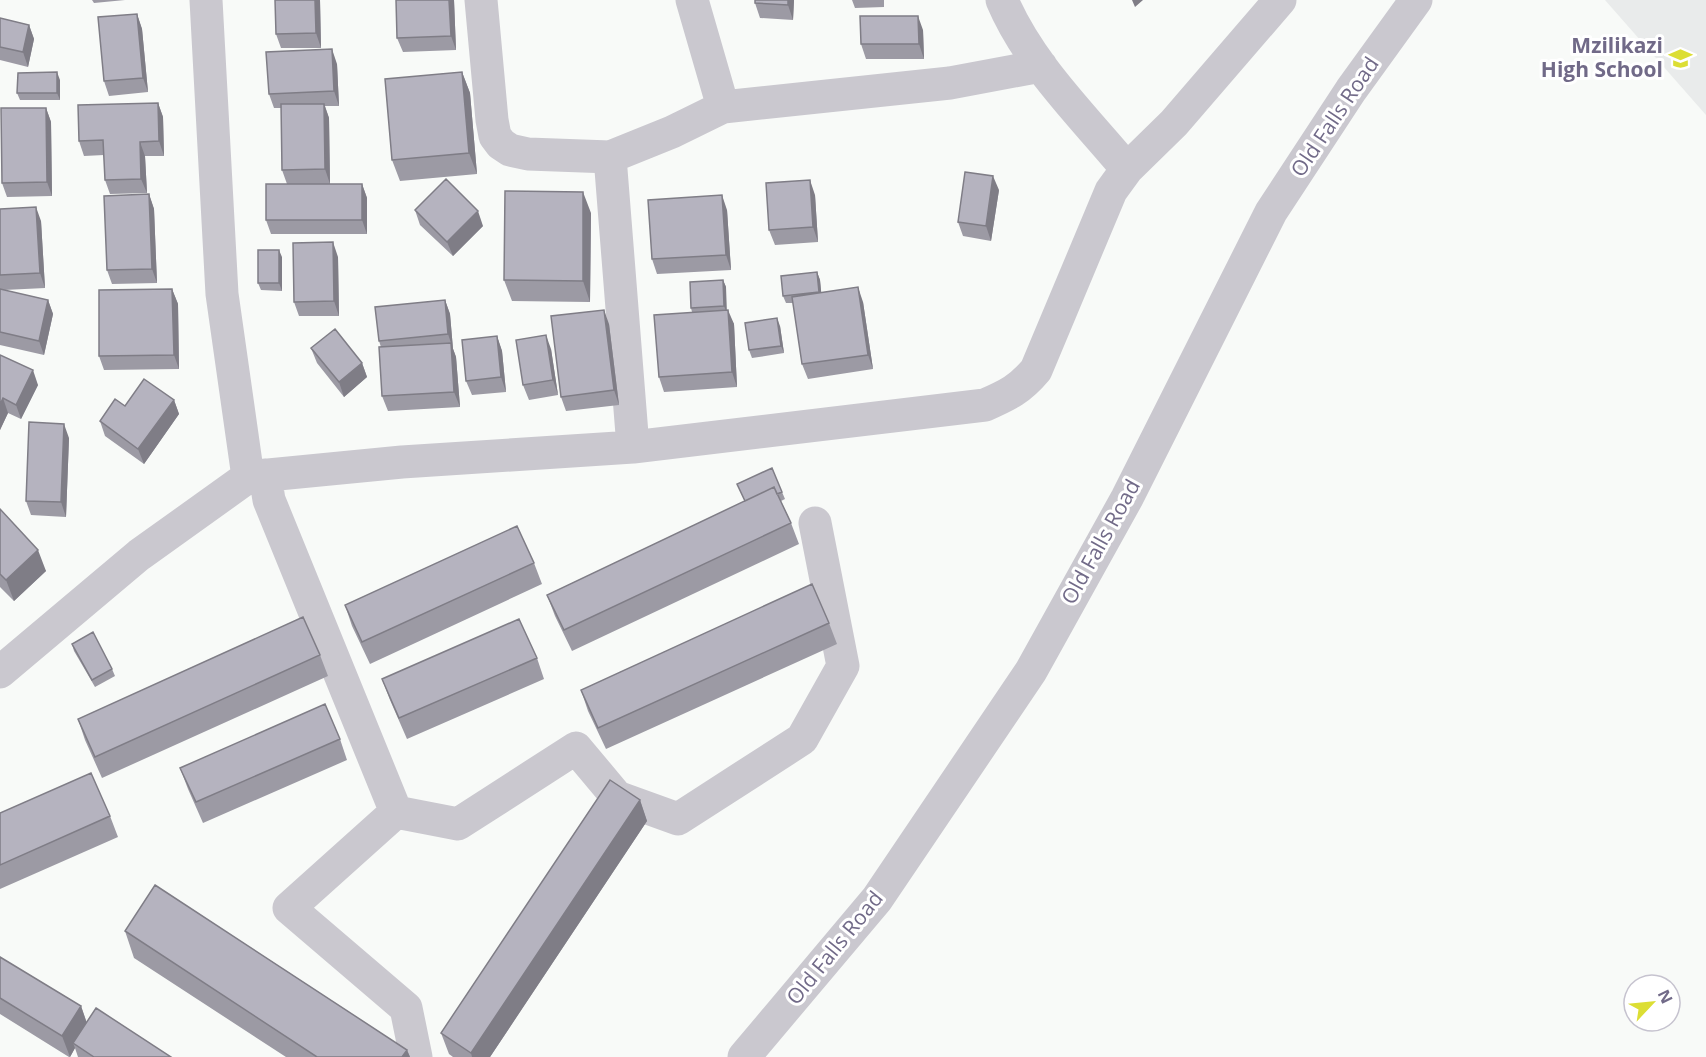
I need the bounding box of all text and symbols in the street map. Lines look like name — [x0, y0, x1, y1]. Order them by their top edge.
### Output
place label: Mzilikazi High School — [1541, 31, 1663, 83]
school or university icon: Mzilikazi High School — [1668, 45, 1694, 71]
street label: Old Falls Road — [1284, 51, 1385, 182]
street label: Old Falls Road — [1054, 474, 1146, 609]
street label: Old Falls Road — [780, 885, 889, 1010]
north arrow — [1622, 973, 1682, 1033]
text: N — [1653, 986, 1678, 1007]

